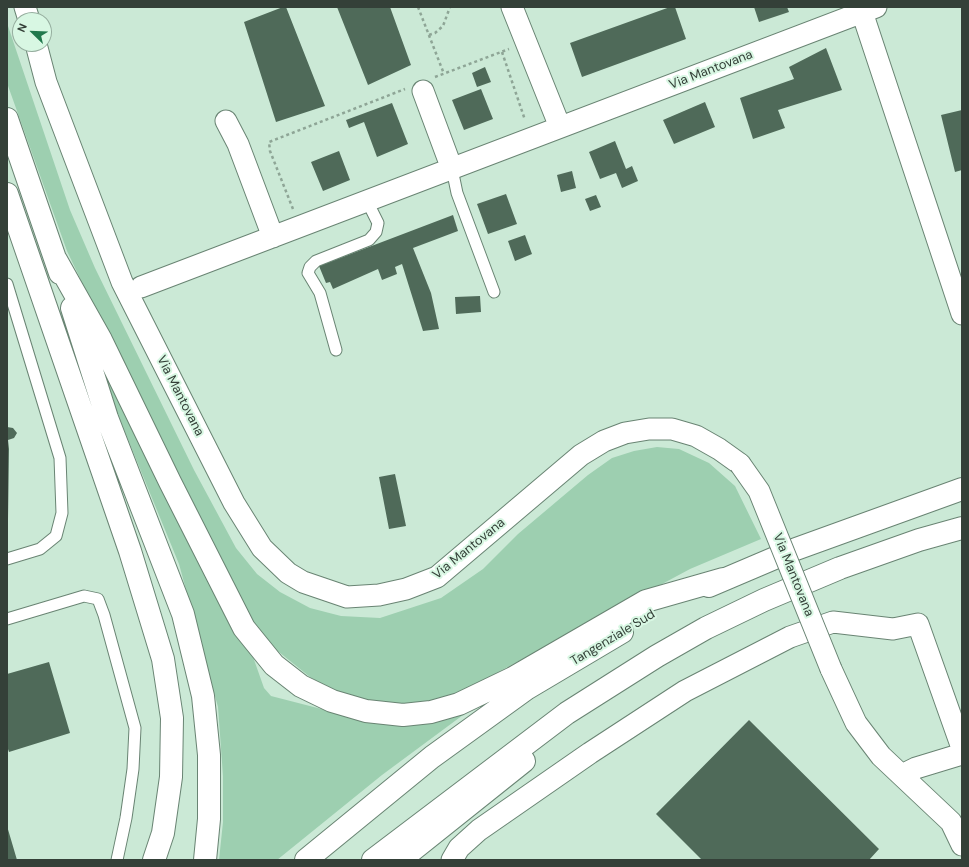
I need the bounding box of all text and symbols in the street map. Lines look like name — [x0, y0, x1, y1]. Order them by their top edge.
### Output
north arrow — [12, 12, 52, 52]
text: N — [14, 21, 30, 34]
street label: Via Mantovana — [667, 47, 755, 93]
street label: Via Mantovana — [153, 353, 207, 439]
street label: Via Mantovana — [430, 515, 508, 583]
street label: Via Mantovana — [769, 531, 817, 619]
street label: Tangenziale Sud — [568, 607, 658, 669]

